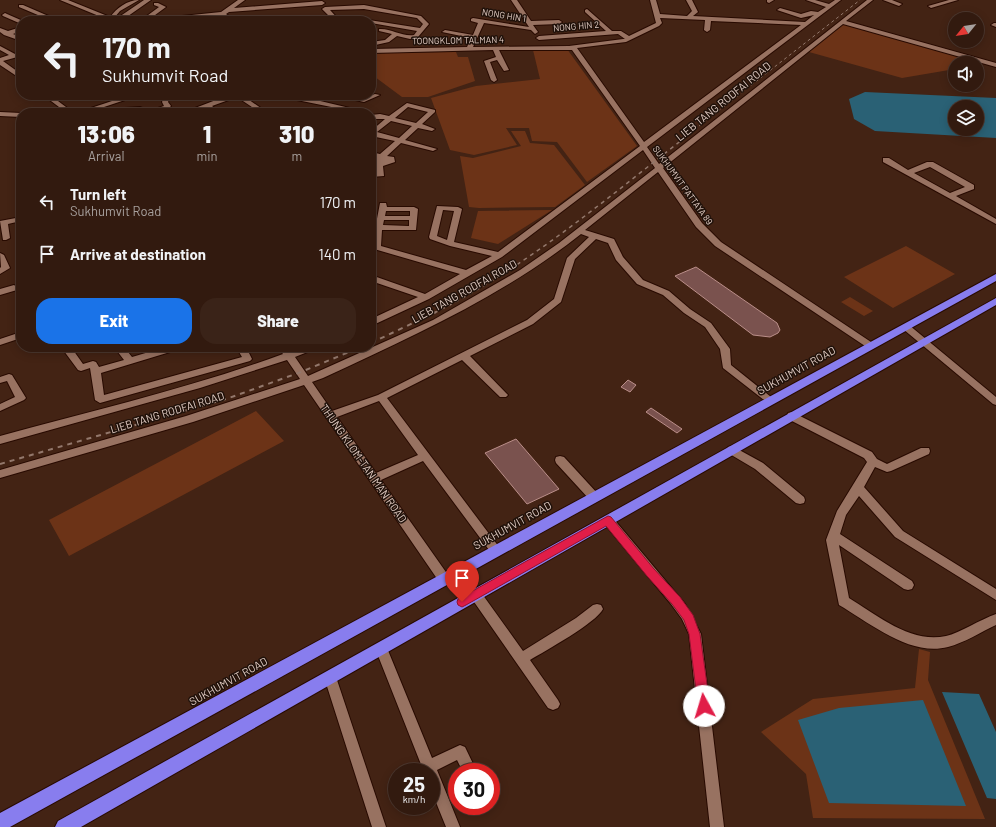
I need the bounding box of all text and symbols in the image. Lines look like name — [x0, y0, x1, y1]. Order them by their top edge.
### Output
street label: NONG HIN 1 — [481, 6, 527, 24]
north arrow — [948, 12, 984, 48]
map controls — [948, 12, 984, 136]
street label: NONG HIN 2 — [553, 19, 600, 33]
text: 170 m — [102, 30, 171, 64]
icon: left — [36, 32, 88, 84]
street label: TOONGKLOM TALMAN 4 — [412, 34, 504, 46]
button: sound — [948, 56, 984, 92]
street label: LIEB TANG RODFAI ROAD — [673, 59, 773, 143]
text: Sukhumvit Road — [102, 64, 228, 86]
button: layers — [948, 100, 984, 136]
text: 13:06 — [78, 119, 135, 148]
text: 1 — [203, 119, 211, 148]
text: 310 — [279, 119, 314, 148]
street label: SUKHUMVIT PATTAYA 89 — [651, 143, 716, 227]
text: Arrival — [88, 148, 124, 164]
text: min — [196, 148, 218, 164]
text: m — [291, 148, 302, 164]
text: Turn left — [70, 185, 126, 203]
icon: left — [36, 191, 58, 213]
text: 170 m — [320, 193, 356, 211]
text: Sukhumvit Road — [70, 203, 161, 219]
icon: arrive — [36, 243, 58, 265]
text: Arrive at destination — [70, 245, 206, 263]
text: 140 m — [319, 245, 356, 263]
street label: LIEB TANG RODFAI ROAD — [409, 257, 519, 325]
button: Exit — [36, 298, 192, 344]
button: Share — [200, 298, 356, 344]
street label: SUKHUMVIT ROAD — [755, 343, 837, 397]
street label: LIEB TANG RODFAI ROAD — [108, 388, 226, 436]
street label: THUNG KLOM-TAN MAN ROAD — [318, 401, 410, 525]
street label: SUKHUMVIT ROAD — [471, 498, 553, 552]
pin — [445, 561, 479, 602]
icon: arrive — [451, 567, 473, 589]
street label: SUKHUMVIT ROAD — [187, 654, 269, 708]
position arrow — [683, 685, 725, 727]
speed limit sign: 30 — [448, 763, 500, 815]
text: 25 — [403, 772, 425, 796]
text: km/h — [403, 793, 425, 805]

